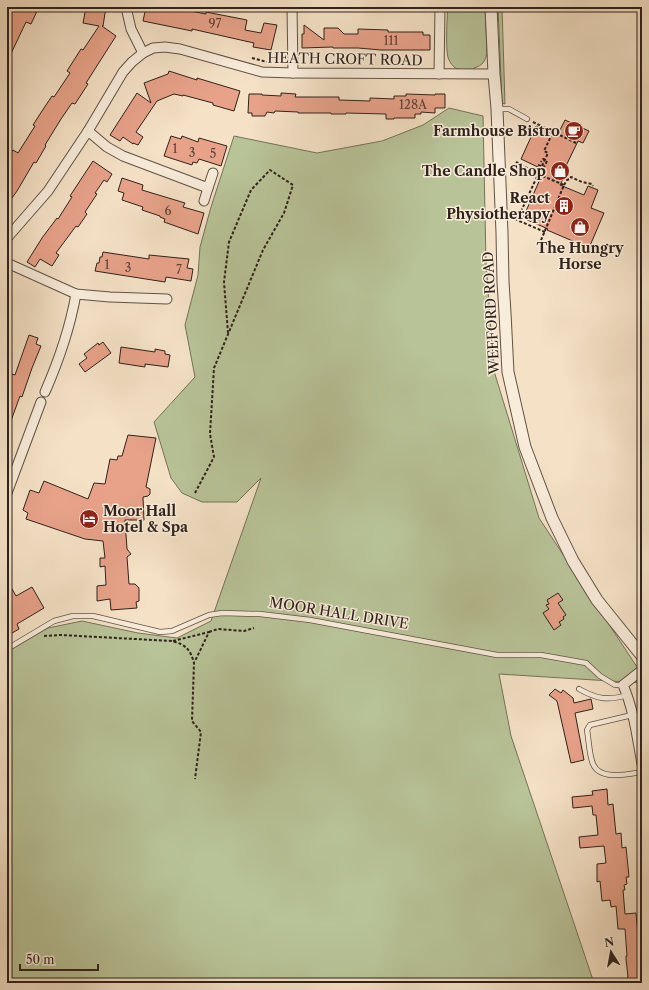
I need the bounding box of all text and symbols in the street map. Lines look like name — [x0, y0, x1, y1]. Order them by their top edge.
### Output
house number: 97 — [209, 16, 222, 31]
house number: 111 — [383, 33, 399, 48]
street label: HEATH CROFT ROAD — [267, 49, 423, 69]
house number: 128A — [399, 97, 428, 112]
cafe icon: Farmhouse Bistro — [563, 120, 585, 142]
place label: Farmhouse Bistro — [433, 122, 560, 140]
house number: 1 — [172, 141, 178, 156]
house number: 3 — [189, 145, 195, 160]
house number: 5 — [210, 146, 216, 161]
shop icon: The Candle Shop — [549, 160, 571, 182]
place label: The Candle Shop — [422, 162, 546, 180]
place label: React Physiotherapy — [446, 189, 550, 223]
building icon: React Physiotherapy — [553, 195, 575, 217]
house number: 6 — [164, 203, 172, 218]
shop icon: The Hungry Horse — [569, 216, 591, 238]
place label: The Hungry Horse — [536, 239, 624, 273]
street label: WEEFORD ROAD — [479, 251, 503, 376]
house number: 1 — [104, 257, 110, 272]
house number: 3 — [125, 260, 131, 275]
house number: 7 — [176, 262, 182, 277]
place label: Moor Hall Hotel & Spa — [103, 502, 189, 536]
hotel icon: Moor Hall Hotel & Spa — [78, 508, 100, 530]
street label: MOOR HALL DRIVE — [268, 593, 410, 633]
north arrow — [591, 932, 631, 972]
text: N — [603, 934, 616, 950]
scale bar — [20, 946, 98, 972]
text: 50 m — [26, 952, 55, 967]

